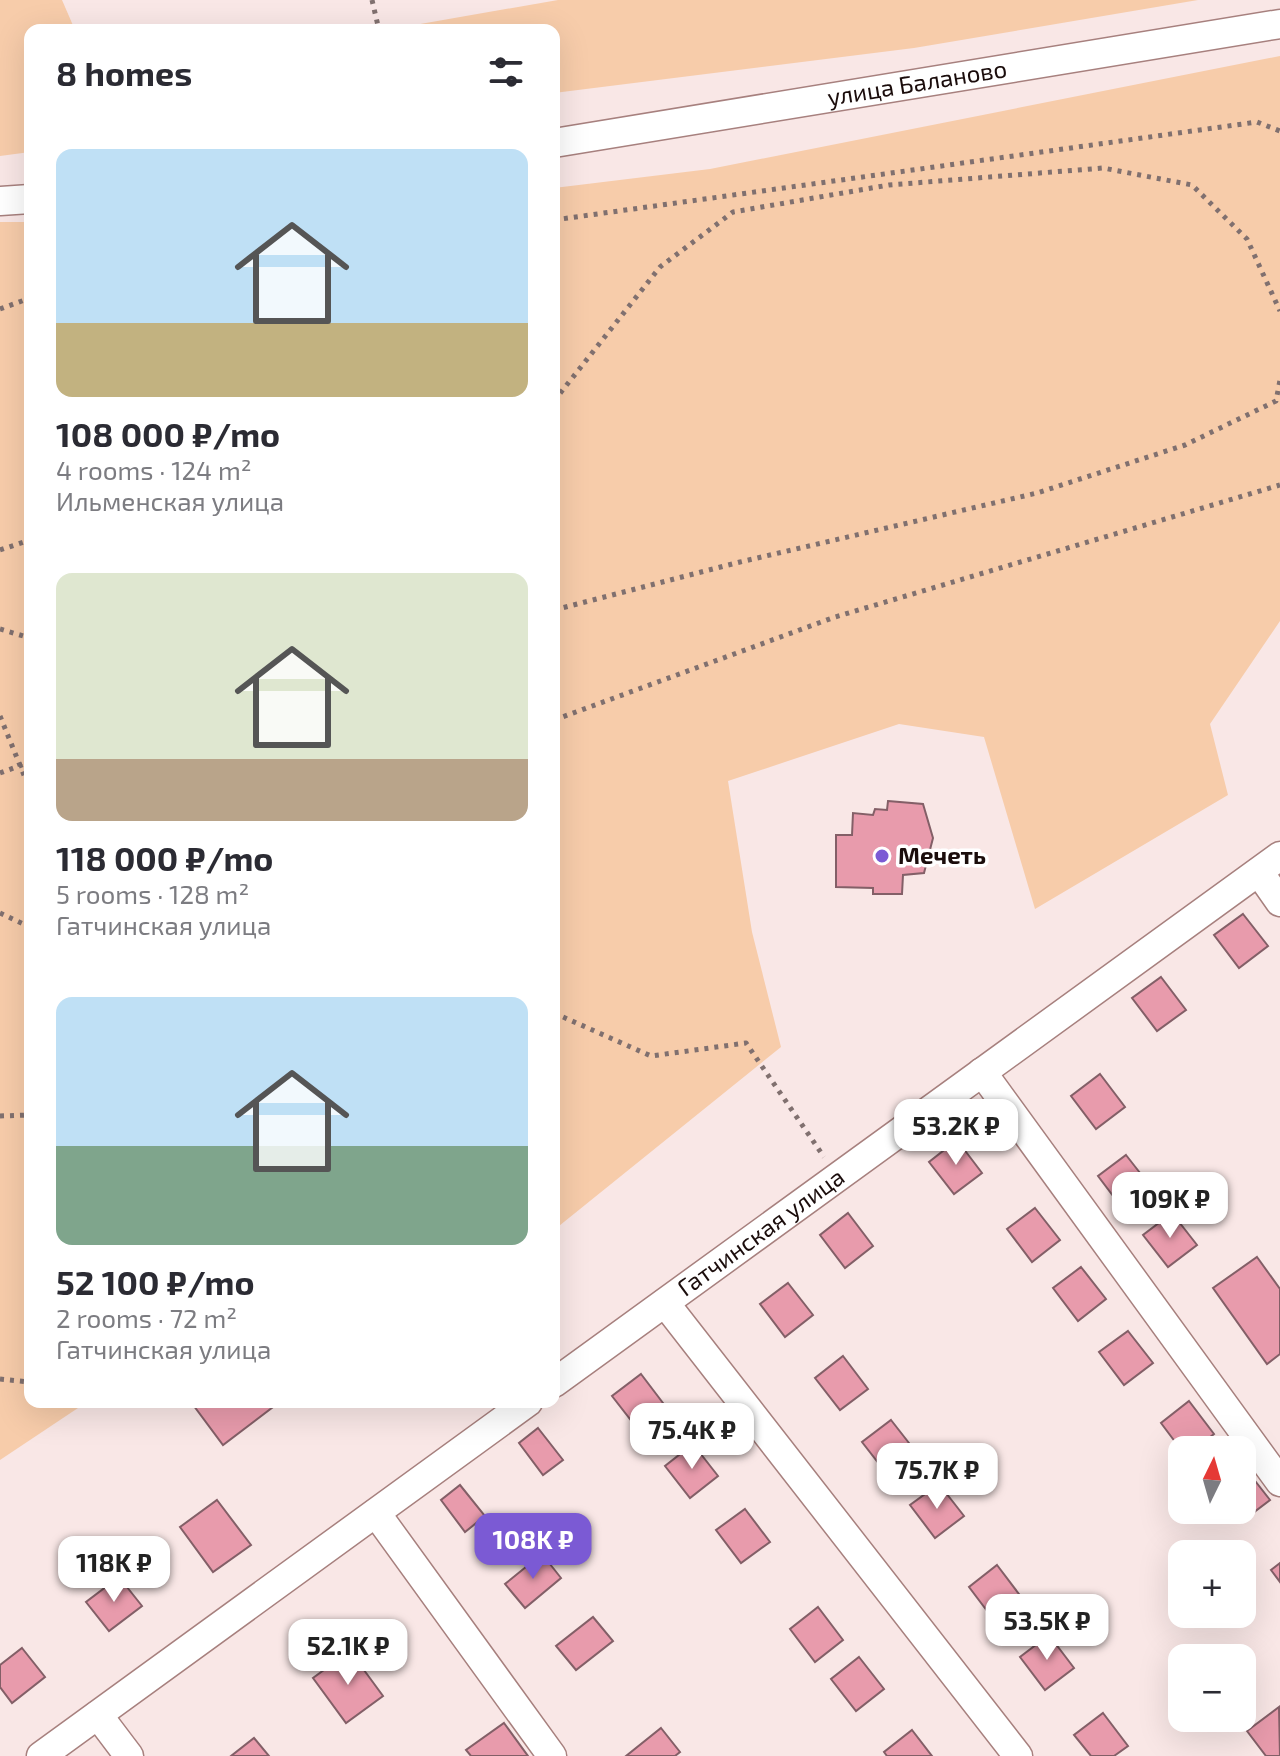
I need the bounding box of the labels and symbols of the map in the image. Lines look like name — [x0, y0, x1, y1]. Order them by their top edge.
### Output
street label: улица Баланово — [825, 53, 1009, 112]
place label: Мечеть — [898, 840, 986, 869]
marker: Мечеть — [873, 847, 891, 865]
pin: 53.2K ₽ — [882, 1099, 1030, 1167]
street label: Гатчинская улица — [671, 1161, 849, 1302]
pin: 109K ₽ — [1105, 1172, 1235, 1240]
pin: 75.4K ₽ — [618, 1403, 766, 1471]
north arrow — [1168, 1436, 1256, 1524]
pin: 75.7K ₽ — [863, 1443, 1011, 1511]
pin: 108K ₽ — [468, 1513, 598, 1581]
pin: 118K ₽ — [49, 1536, 179, 1604]
pin: 53.5K ₽ — [973, 1594, 1121, 1662]
pin: 52.1K ₽ — [274, 1619, 422, 1687]

